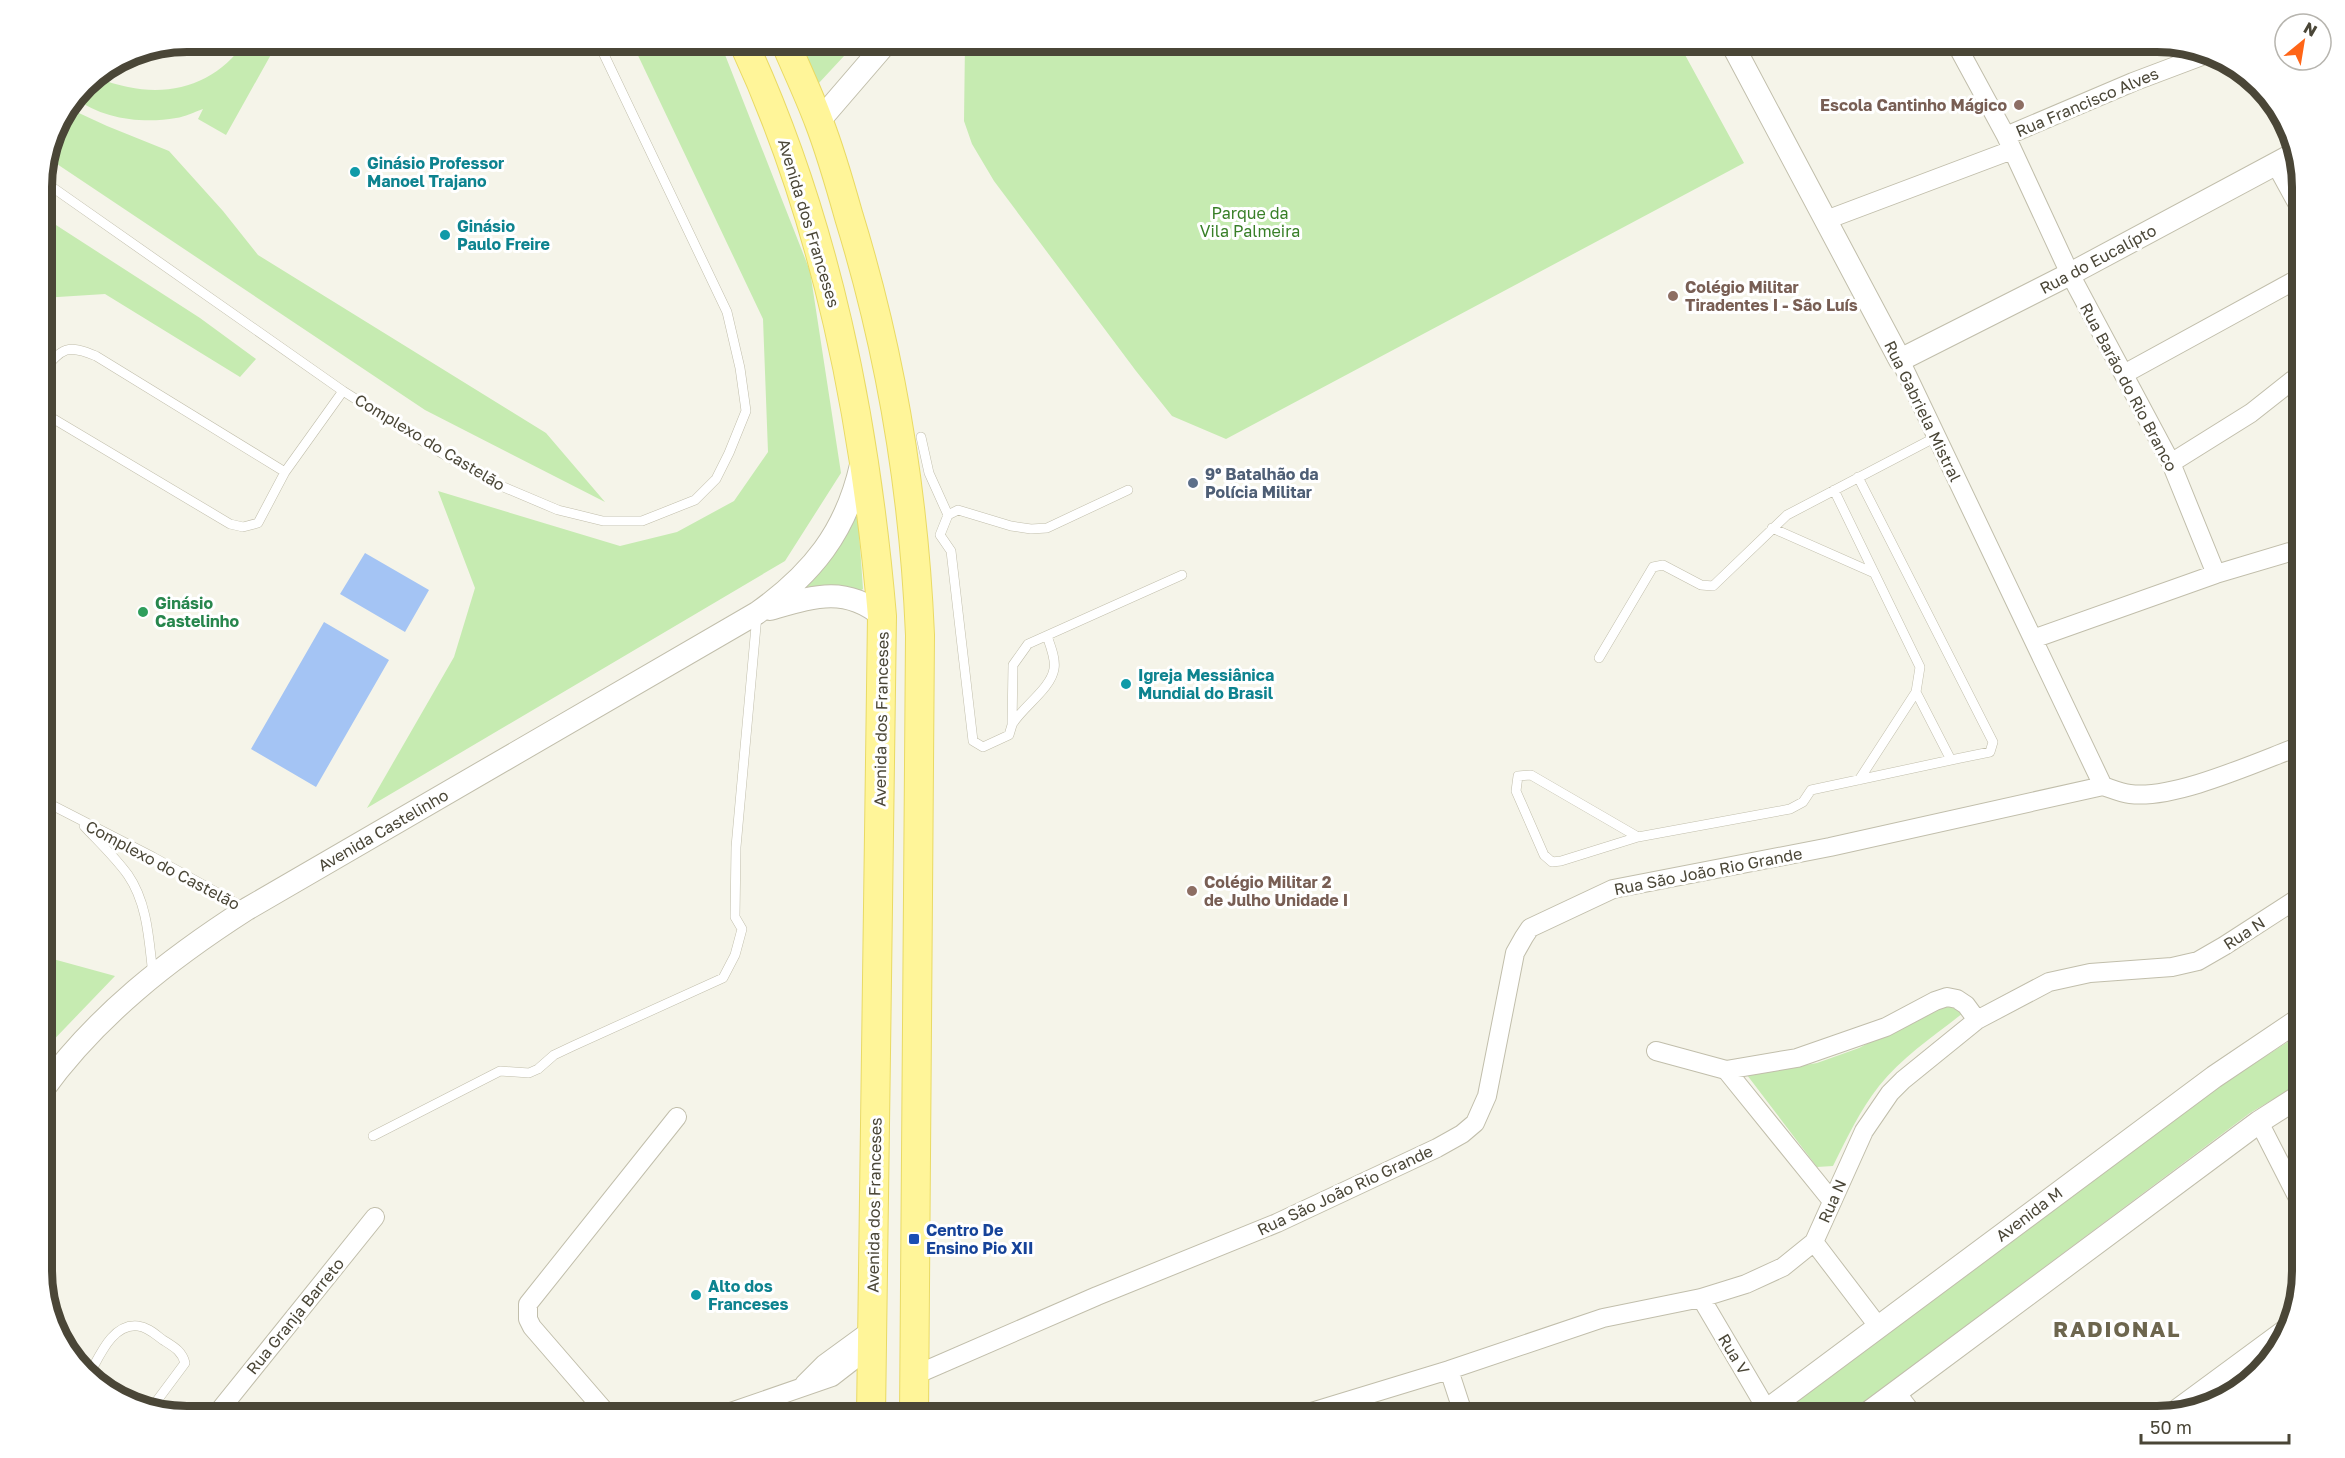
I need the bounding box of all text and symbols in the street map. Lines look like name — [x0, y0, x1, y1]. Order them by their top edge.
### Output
north arrow — [2273, 12, 2333, 72]
text: N — [2300, 17, 2321, 41]
street label: Rua Francisco Alves — [2013, 63, 2161, 141]
place label: Escola Cantinho Mágico — [1820, 95, 2007, 115]
marker: Escola Cantinho Mágico — [2012, 98, 2026, 112]
street label: Avenida dos Franceses — [774, 136, 844, 310]
place label: Ginásio Professor Manoel Trajano — [367, 153, 504, 191]
marker: Ginásio Professor Manoel Trajano — [348, 165, 362, 179]
park label: Parque da Vila Palmeira — [1200, 203, 1300, 241]
place label: Ginásio Paulo Freire — [457, 216, 550, 254]
street label: Rua do Eucalípto — [2036, 220, 2160, 298]
marker: Ginásio Paulo Freire — [438, 228, 452, 242]
place label: Colégio Militar Tiradentes I - São Luís — [1685, 277, 1858, 315]
marker: Colégio Militar Tiradentes I - São Luís — [1666, 289, 1680, 303]
street label: Rua Barão do Rio Branco — [2076, 299, 2182, 475]
street label: Rua Gabriela Mistral — [1880, 337, 1966, 485]
street label: Complexo do Castelão — [351, 389, 509, 495]
place label: 9º Batalhão da Polícia Militar — [1205, 464, 1319, 502]
marker: 9º Batalhão da Polícia Militar — [1186, 476, 1200, 490]
place label: Ginásio Castelinho — [155, 593, 239, 631]
marker: Ginásio Castelinho — [136, 605, 150, 619]
street label: Avenida dos Franceses — [869, 631, 893, 807]
place label: Igreja Messiânica Mundial do Brasil — [1138, 665, 1274, 703]
marker: Igreja Messiânica Mundial do Brasil — [1119, 677, 1133, 691]
street label: Avenida Castelinho — [314, 784, 452, 876]
street label: Complexo do Castelão — [82, 816, 244, 914]
street label: Rua São João Rio Grande — [1612, 843, 1804, 899]
place label: Colégio Militar 2 de Julho Unidade I — [1204, 872, 1348, 910]
marker: Colégio Militar 2 de Julho Unidade I — [1185, 884, 1199, 898]
street label: Rua N — [2219, 912, 2269, 954]
street label: Avenida dos Franceses — [862, 1117, 886, 1293]
street label: Rua São João Rio Grande — [1254, 1140, 1436, 1240]
street label: Rua N — [1814, 1176, 1850, 1226]
street label: Avenida M — [1992, 1182, 2066, 1246]
place label: Centro De Ensino Pio XII — [926, 1220, 1033, 1258]
marker: Centro De Ensino Pio XII — [907, 1232, 921, 1246]
street label: Rua Granja Barreto — [242, 1254, 348, 1378]
place label: Alto dos Franceses — [708, 1276, 789, 1314]
marker: Alto dos Franceses — [689, 1288, 703, 1302]
district label: RADIONAL — [2053, 1315, 2181, 1342]
street label: Rua V — [1714, 1330, 1754, 1378]
scale bar — [2141, 1407, 2290, 1445]
text: 50 m — [2150, 1416, 2192, 1438]

